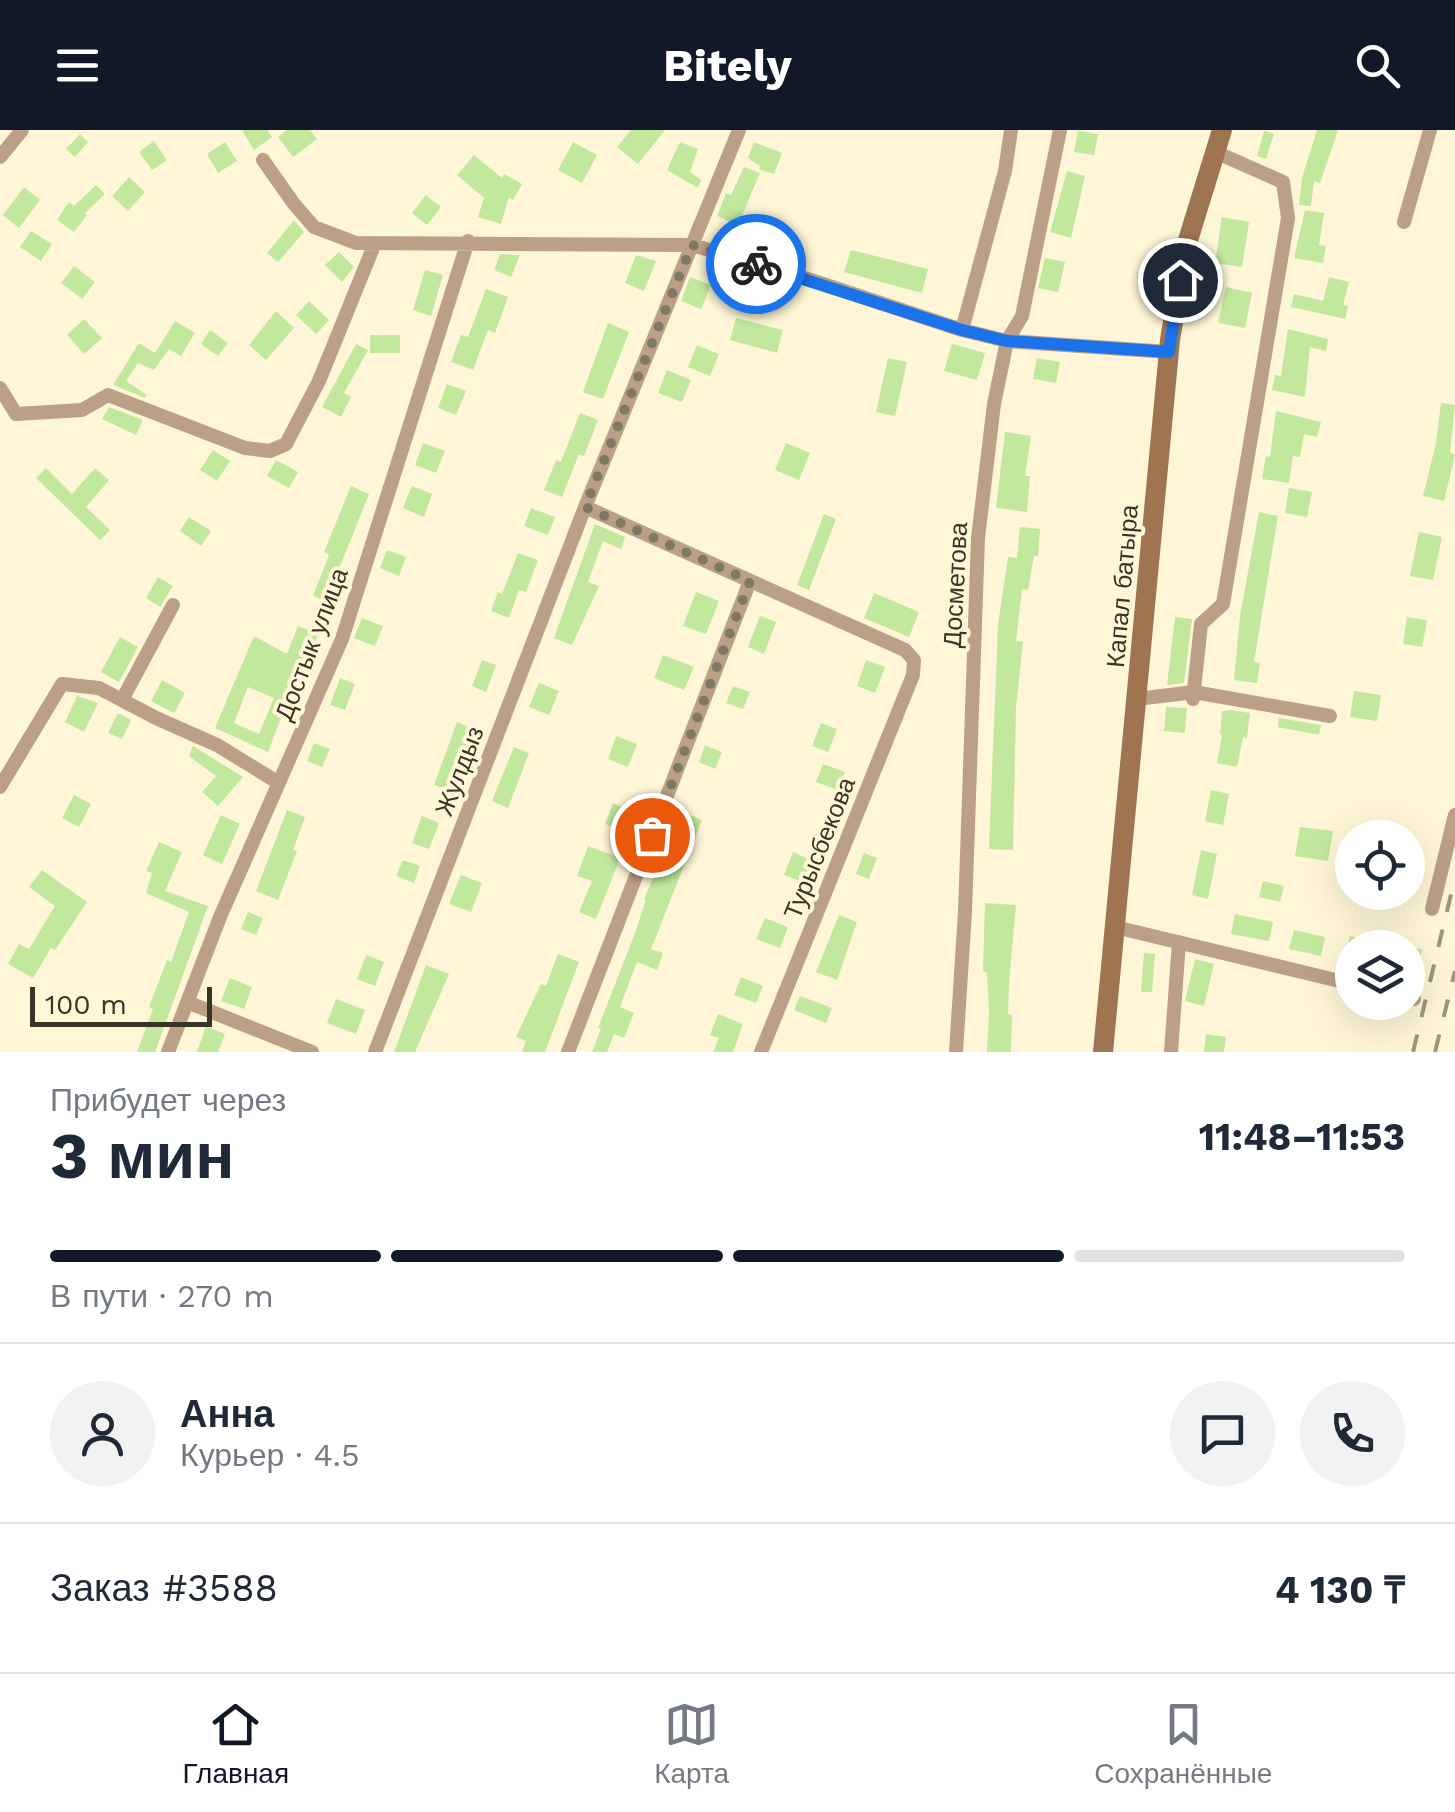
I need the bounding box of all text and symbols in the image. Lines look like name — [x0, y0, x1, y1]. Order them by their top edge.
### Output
icon: menu — [50, 38, 105, 93]
icon: search — [1350, 38, 1405, 93]
text: Bitely — [663, 39, 792, 92]
courier — [706, 214, 806, 314]
icon: bike — [729, 237, 784, 292]
pin — [1138, 238, 1223, 323]
icon: home — [1153, 253, 1208, 308]
street label: Капал батыра — [1101, 503, 1144, 669]
street label: Досметова — [938, 521, 973, 649]
street label: Достык улица — [269, 564, 354, 725]
street label: Жулдыз — [429, 722, 490, 820]
street label: Турысбекова — [778, 773, 861, 923]
pin — [610, 793, 695, 878]
icon: bag — [625, 808, 680, 863]
map controls — [1335, 820, 1425, 1020]
button: locate — [1335, 820, 1425, 910]
button: layers — [1335, 930, 1425, 1020]
scale bar — [30, 982, 212, 1026]
text: 100 m — [45, 988, 127, 1021]
text: Прибудет через — [50, 1081, 286, 1119]
text: 11:48–11:53 — [1199, 1115, 1405, 1159]
text: 3 мин — [50, 1118, 234, 1194]
text: В пути · 270 m — [50, 1277, 274, 1315]
button: person — [50, 1381, 155, 1486]
button: chat — [1170, 1381, 1275, 1486]
button: phone — [1300, 1381, 1405, 1486]
text: Анна — [180, 1392, 274, 1436]
text: Курьер · 4.5 — [180, 1436, 360, 1474]
text: Заказ #3588 — [50, 1566, 278, 1610]
text: 4 130 ₸ — [1275, 1568, 1405, 1612]
tab: Главная — [183, 1697, 289, 1790]
tab: Карта — [654, 1697, 729, 1790]
tab: Сохранённые — [1094, 1697, 1272, 1790]

